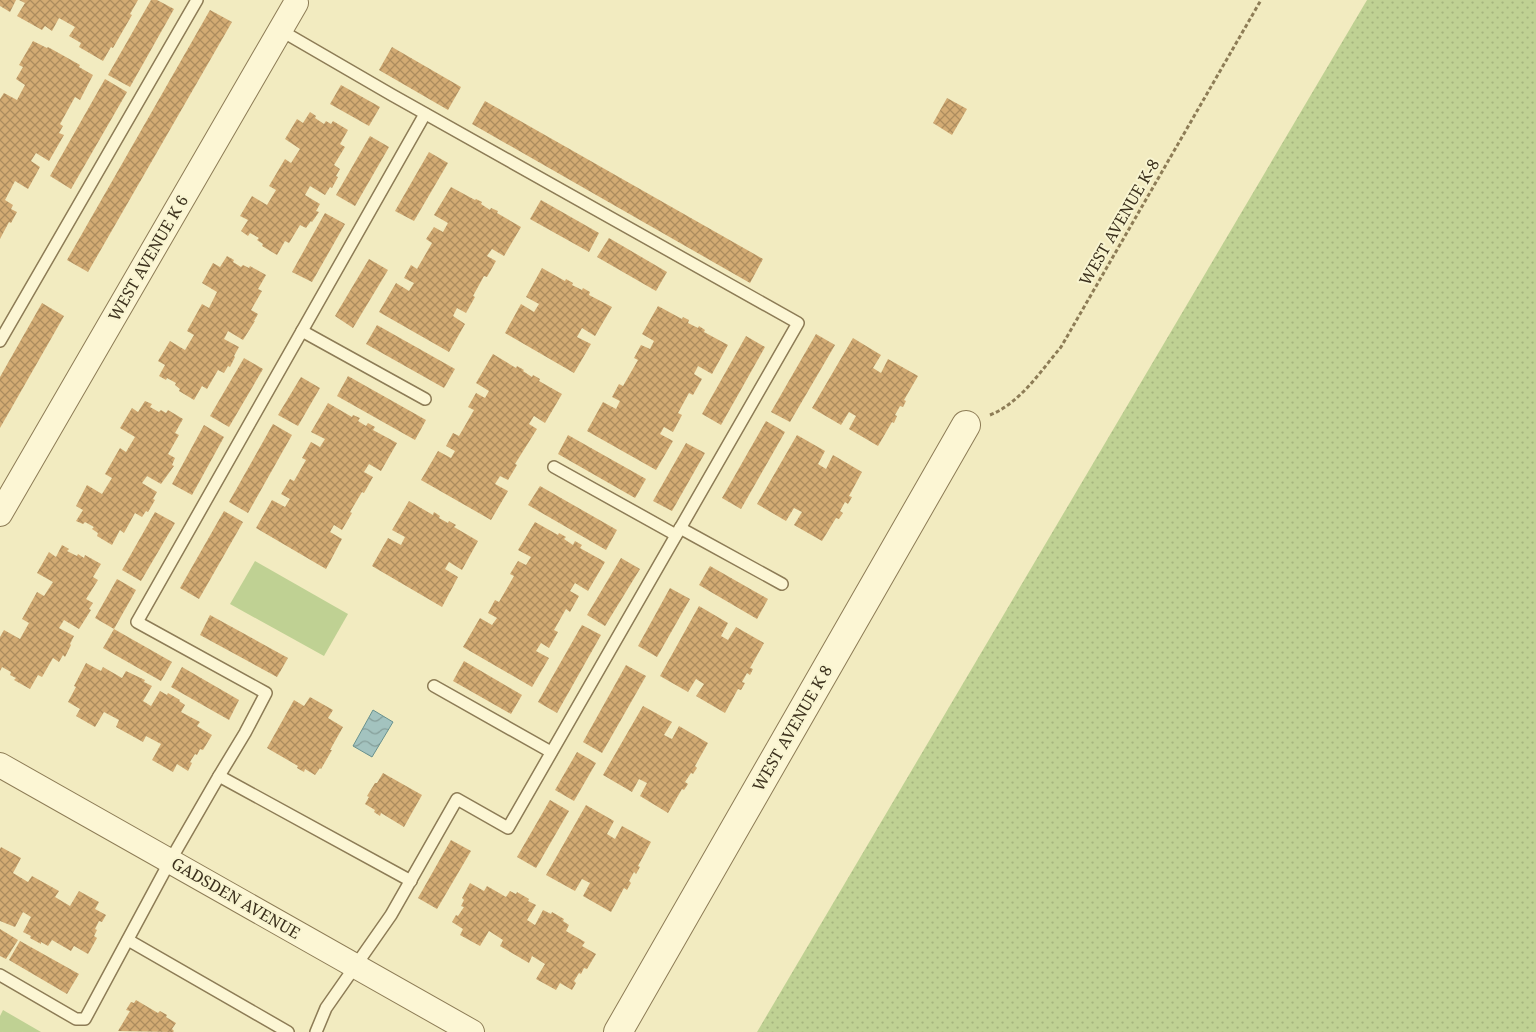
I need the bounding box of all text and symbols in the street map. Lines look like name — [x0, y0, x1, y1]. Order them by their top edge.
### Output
street label: WEST AVENUE K-8 — [1074, 155, 1164, 289]
street label: WEST AVENUE K 6 — [103, 191, 193, 325]
street label: WEST AVENUE K 8 — [747, 661, 837, 795]
street label: GADSDEN AVENUE — [168, 852, 304, 944]

